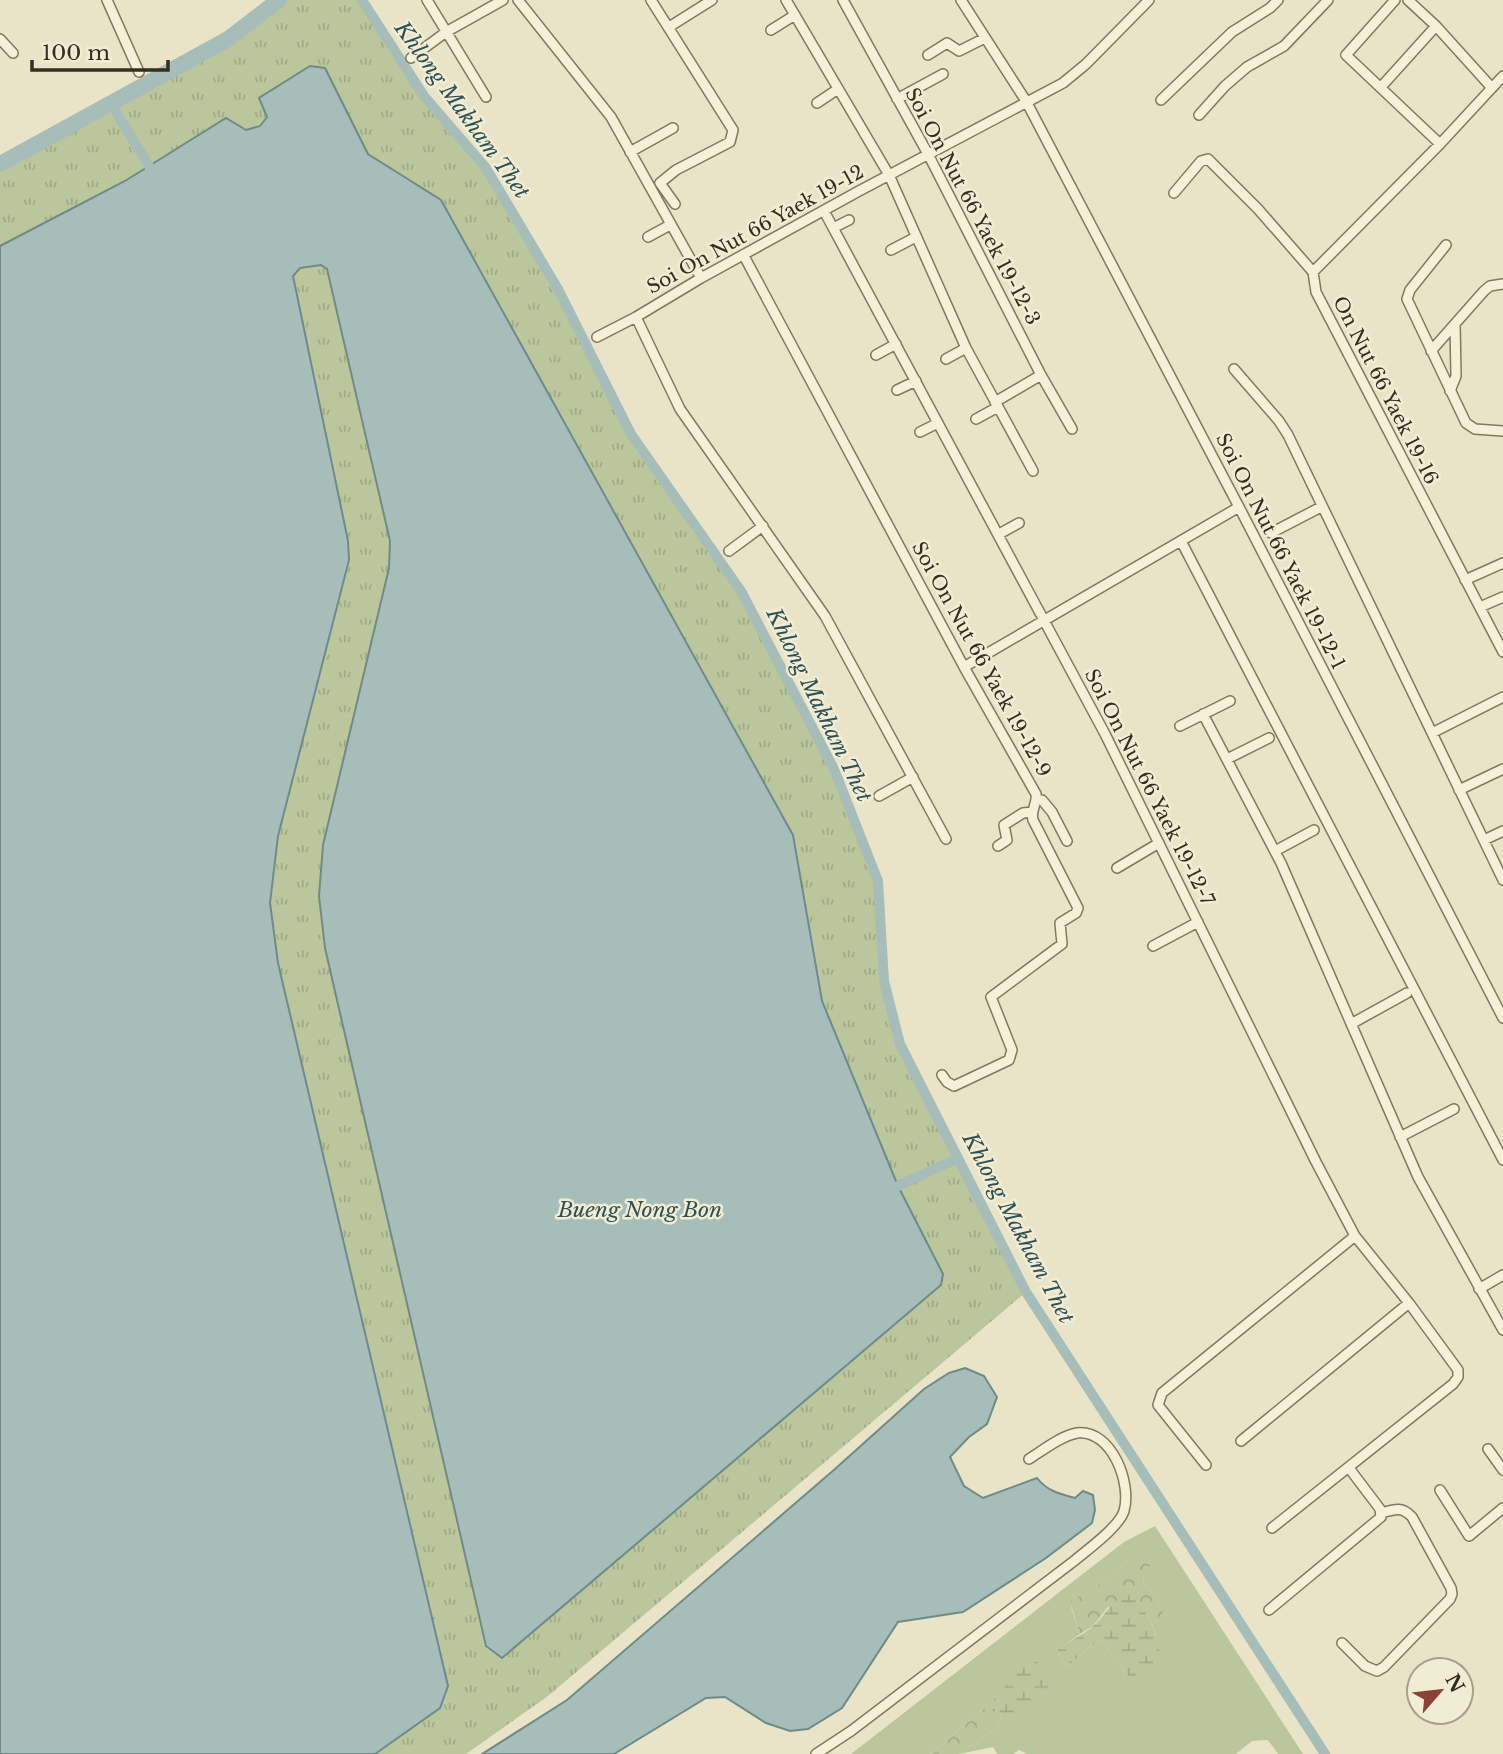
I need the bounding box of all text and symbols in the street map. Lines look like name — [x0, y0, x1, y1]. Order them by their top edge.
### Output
water label: Khlong Makham Thet — [388, 15, 535, 204]
scale bar — [32, 28, 168, 72]
text: 100 m — [42, 40, 110, 66]
street label: Soi On Nut 66 Yaek 19-12-3 — [900, 84, 1045, 329]
street label: Soi On Nut 66 Yaek 19-12 — [643, 160, 868, 299]
street label: On Nut 66 Yaek 19-16 — [1328, 292, 1443, 488]
street label: Soi On Nut 66 Yaek 19-12-1 — [1211, 429, 1350, 673]
street label: Soi On Nut 66 Yaek 19-12-9 — [907, 538, 1056, 781]
water label: Khlong Makham Thet — [760, 603, 877, 807]
street label: Soi On Nut 66 Yaek 19-12-7 — [1080, 665, 1220, 910]
water label: Khlong Makham Thet — [956, 1127, 1080, 1328]
water label: Bueng Nong Bon — [557, 1197, 722, 1223]
north arrow — [1405, 1656, 1475, 1726]
text: N — [1440, 1670, 1469, 1697]

